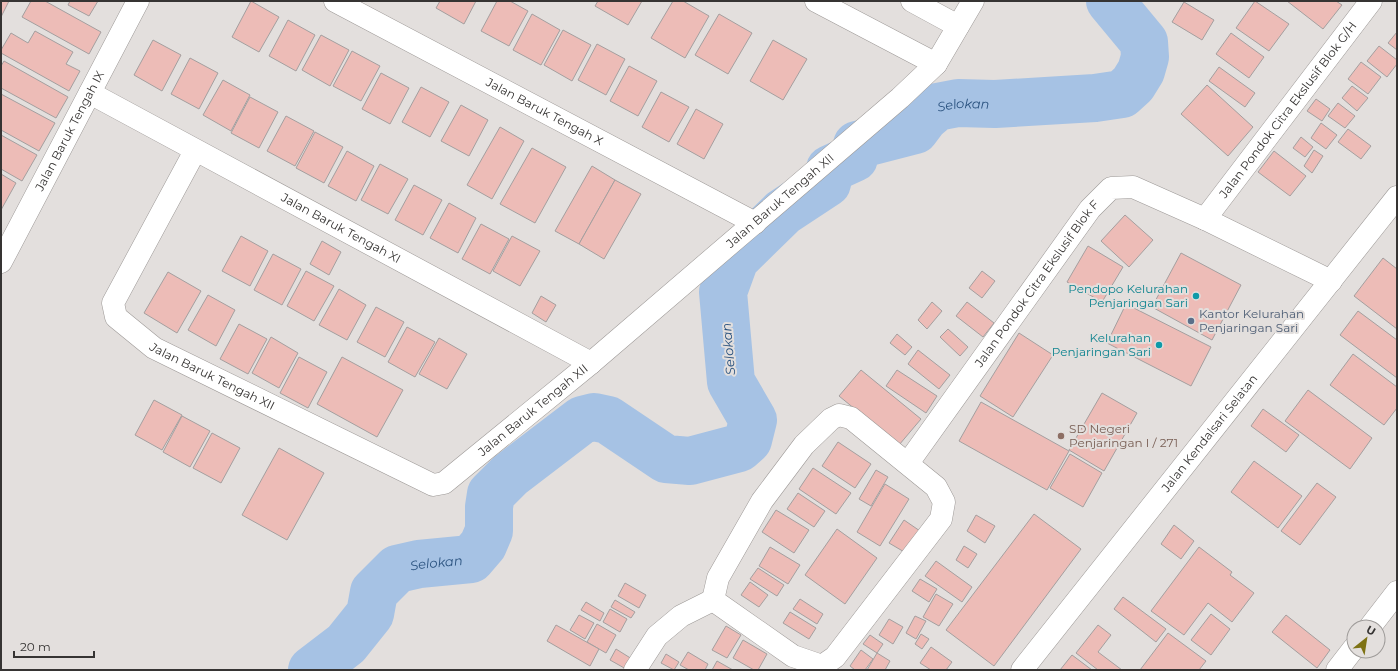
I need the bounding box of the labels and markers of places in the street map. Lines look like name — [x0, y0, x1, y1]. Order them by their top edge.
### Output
place label: Pendopo Kelurahan Penjaringan Sari — [1068, 281, 1188, 310]
marker: Pendopo Kelurahan Penjaringan Sari — [1191, 291, 1201, 301]
place label: Kantor Kelurahan Penjaringan Sari — [1199, 306, 1304, 335]
marker: Kantor Kelurahan Penjaringan Sari — [1186, 316, 1196, 326]
place label: Kelurahan Penjaringan Sari — [1052, 330, 1151, 359]
marker: Kelurahan Penjaringan Sari — [1154, 340, 1164, 350]
place label: SD Negeri Penjaringan I / 271 — [1069, 421, 1178, 450]
marker: SD Negeri Penjaringan I / 271 — [1056, 431, 1066, 441]

